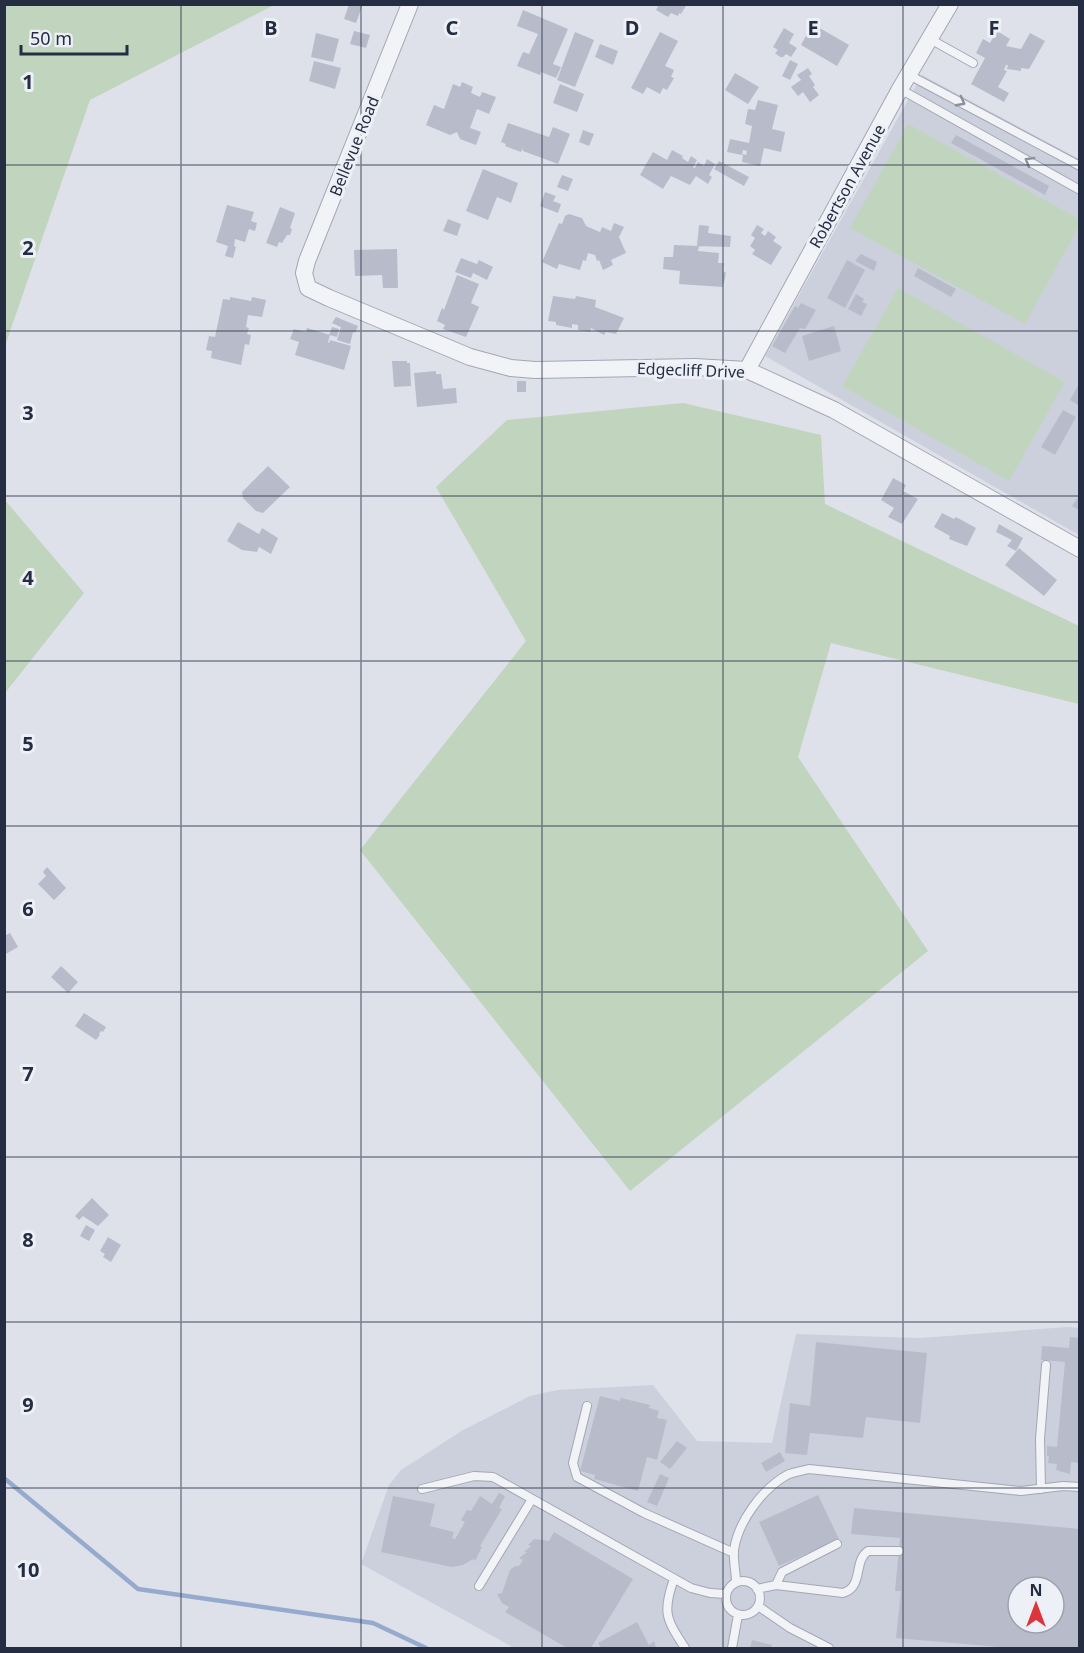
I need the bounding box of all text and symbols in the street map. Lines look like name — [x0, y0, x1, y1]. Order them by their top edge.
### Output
text: B — [264, 14, 278, 41]
text: C — [446, 14, 459, 41]
text: D — [625, 14, 639, 41]
text: E — [807, 14, 819, 41]
text: F — [989, 14, 999, 41]
scale bar — [21, 18, 128, 56]
text: 50 m — [30, 26, 72, 50]
text: 1 — [22, 68, 34, 95]
street label: Bellevue Road — [324, 93, 384, 199]
one-way arrow — [954, 95, 965, 106]
street label: Robertson Avenue — [804, 120, 890, 252]
one-way arrow — [1025, 157, 1035, 169]
text: 2 — [22, 234, 34, 261]
street label: Edgecliff Drive — [637, 357, 745, 383]
text: 3 — [22, 399, 34, 426]
text: 4 — [22, 564, 34, 591]
text: 5 — [22, 730, 34, 757]
text: 6 — [22, 895, 34, 922]
text: 7 — [22, 1060, 34, 1087]
text: 8 — [22, 1226, 34, 1253]
text: 9 — [22, 1391, 34, 1418]
text: 10 — [17, 1556, 39, 1583]
north arrow — [1006, 1575, 1066, 1635]
text: N — [1029, 1579, 1043, 1601]

